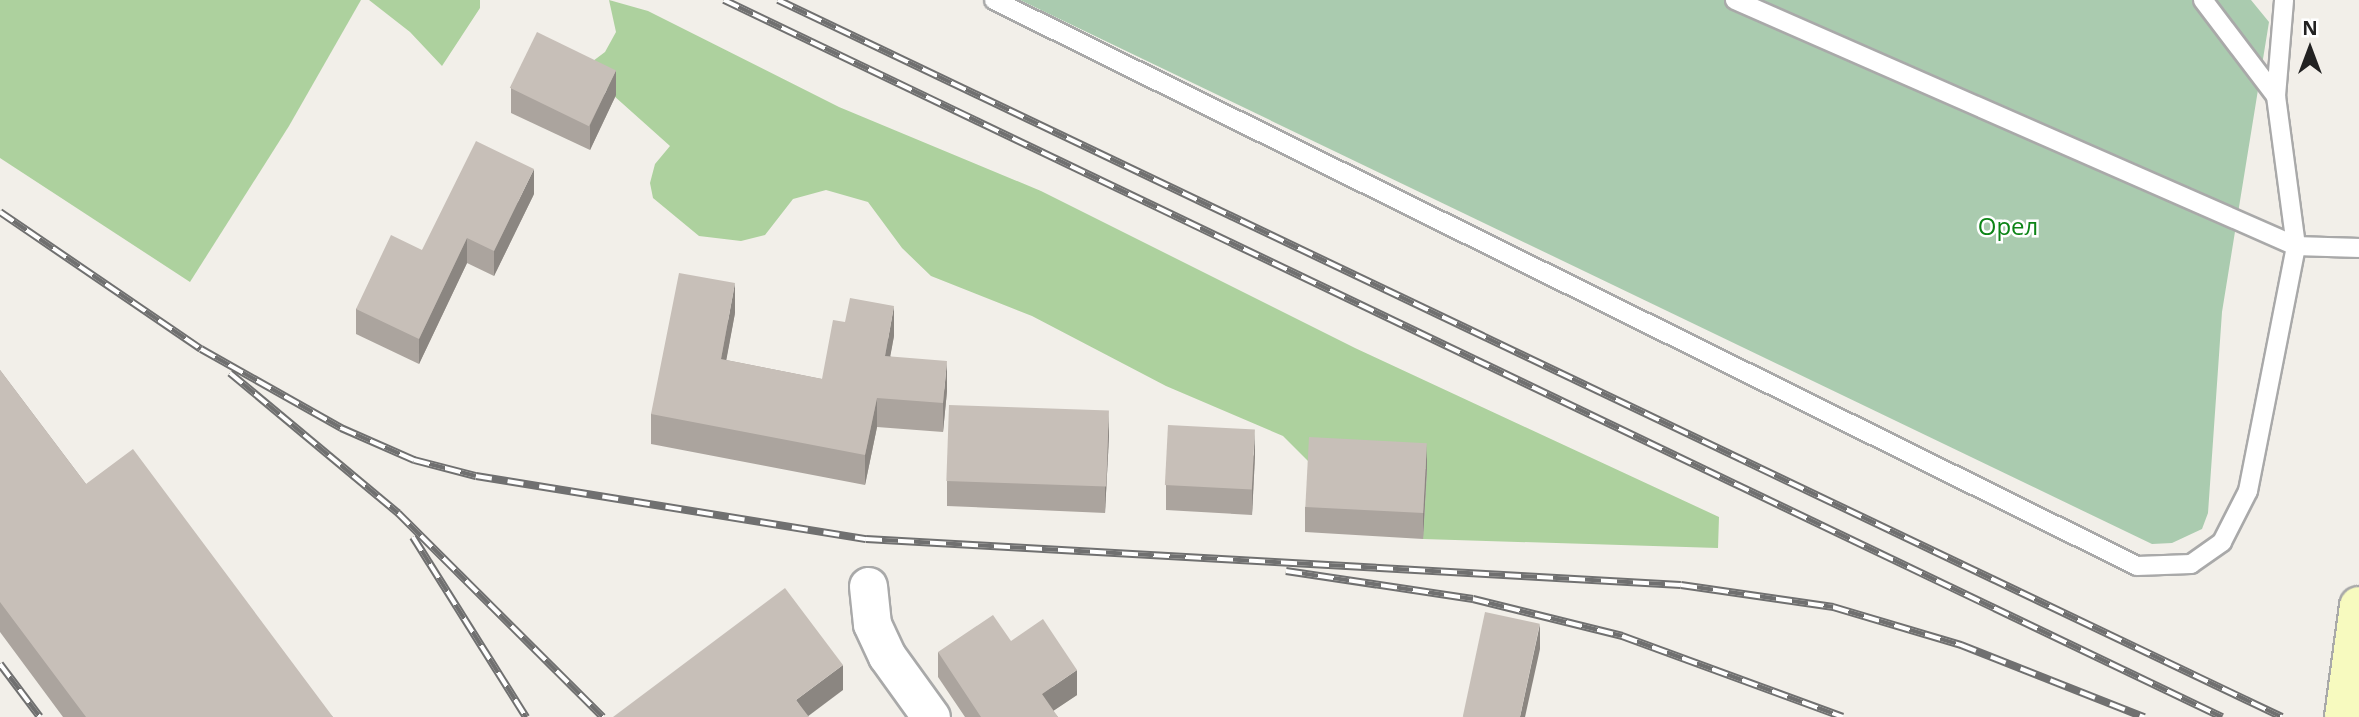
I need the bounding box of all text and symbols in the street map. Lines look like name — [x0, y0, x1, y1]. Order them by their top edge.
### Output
north arrow — [2275, 14, 2345, 84]
text: N — [2302, 15, 2318, 41]
park label: Орел — [1978, 212, 2038, 240]

